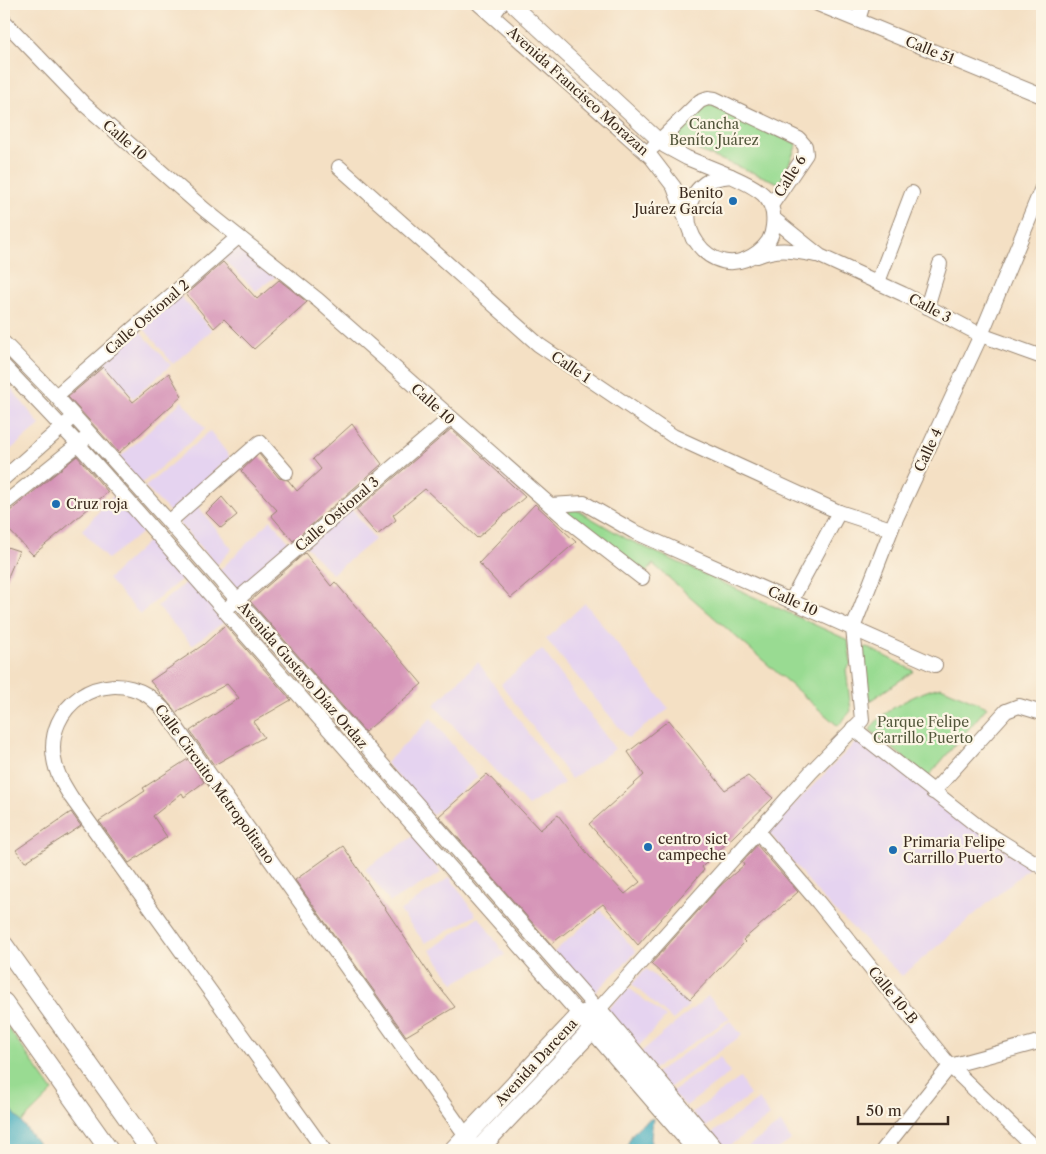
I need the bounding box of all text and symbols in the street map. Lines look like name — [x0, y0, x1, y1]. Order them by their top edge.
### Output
street label: Avenida Francisco Morazan — [503, 22, 653, 160]
street label: Calle 51 — [903, 32, 957, 68]
park label: Cancha Beníto Juárez — [669, 115, 759, 149]
street label: Calle 10 — [99, 116, 151, 164]
street label: Calle 6 — [770, 152, 810, 200]
place label: Benito Juárez García — [632, 184, 724, 218]
marker: Benito Juárez García — [727, 195, 739, 207]
street label: Calle Ostional 2 — [101, 276, 193, 358]
street label: Calle 3 — [906, 289, 954, 327]
street label: Calle 1 — [548, 347, 594, 387]
street label: Calle 10 — [407, 380, 459, 428]
street label: Calle 4 — [910, 425, 946, 475]
street label: Calle Ostional 3 — [291, 473, 383, 555]
place label: Cruz roja — [66, 495, 129, 513]
marker: Cruz roja — [50, 498, 62, 510]
street label: Calle 10 — [765, 582, 821, 620]
street label: Avenida Gustavo Díaz Ordaz — [234, 597, 372, 752]
street label: Calle Circuito Metropolitano — [151, 701, 279, 867]
park label: Parque Felipe Carrillo Puerto — [873, 713, 973, 747]
place label: centro sict campeche — [658, 830, 728, 864]
place label: Primaria Felipe Carrillo Puerto — [903, 833, 1005, 867]
marker: centro sict campeche — [642, 841, 654, 853]
marker: Primaria Felipe Carrillo Puerto — [887, 844, 899, 856]
street label: Calle 10-B — [864, 963, 922, 1028]
street label: Avenida Darcena — [490, 1014, 581, 1110]
scale bar — [858, 1094, 948, 1126]
text: 50 m — [866, 1101, 902, 1120]

